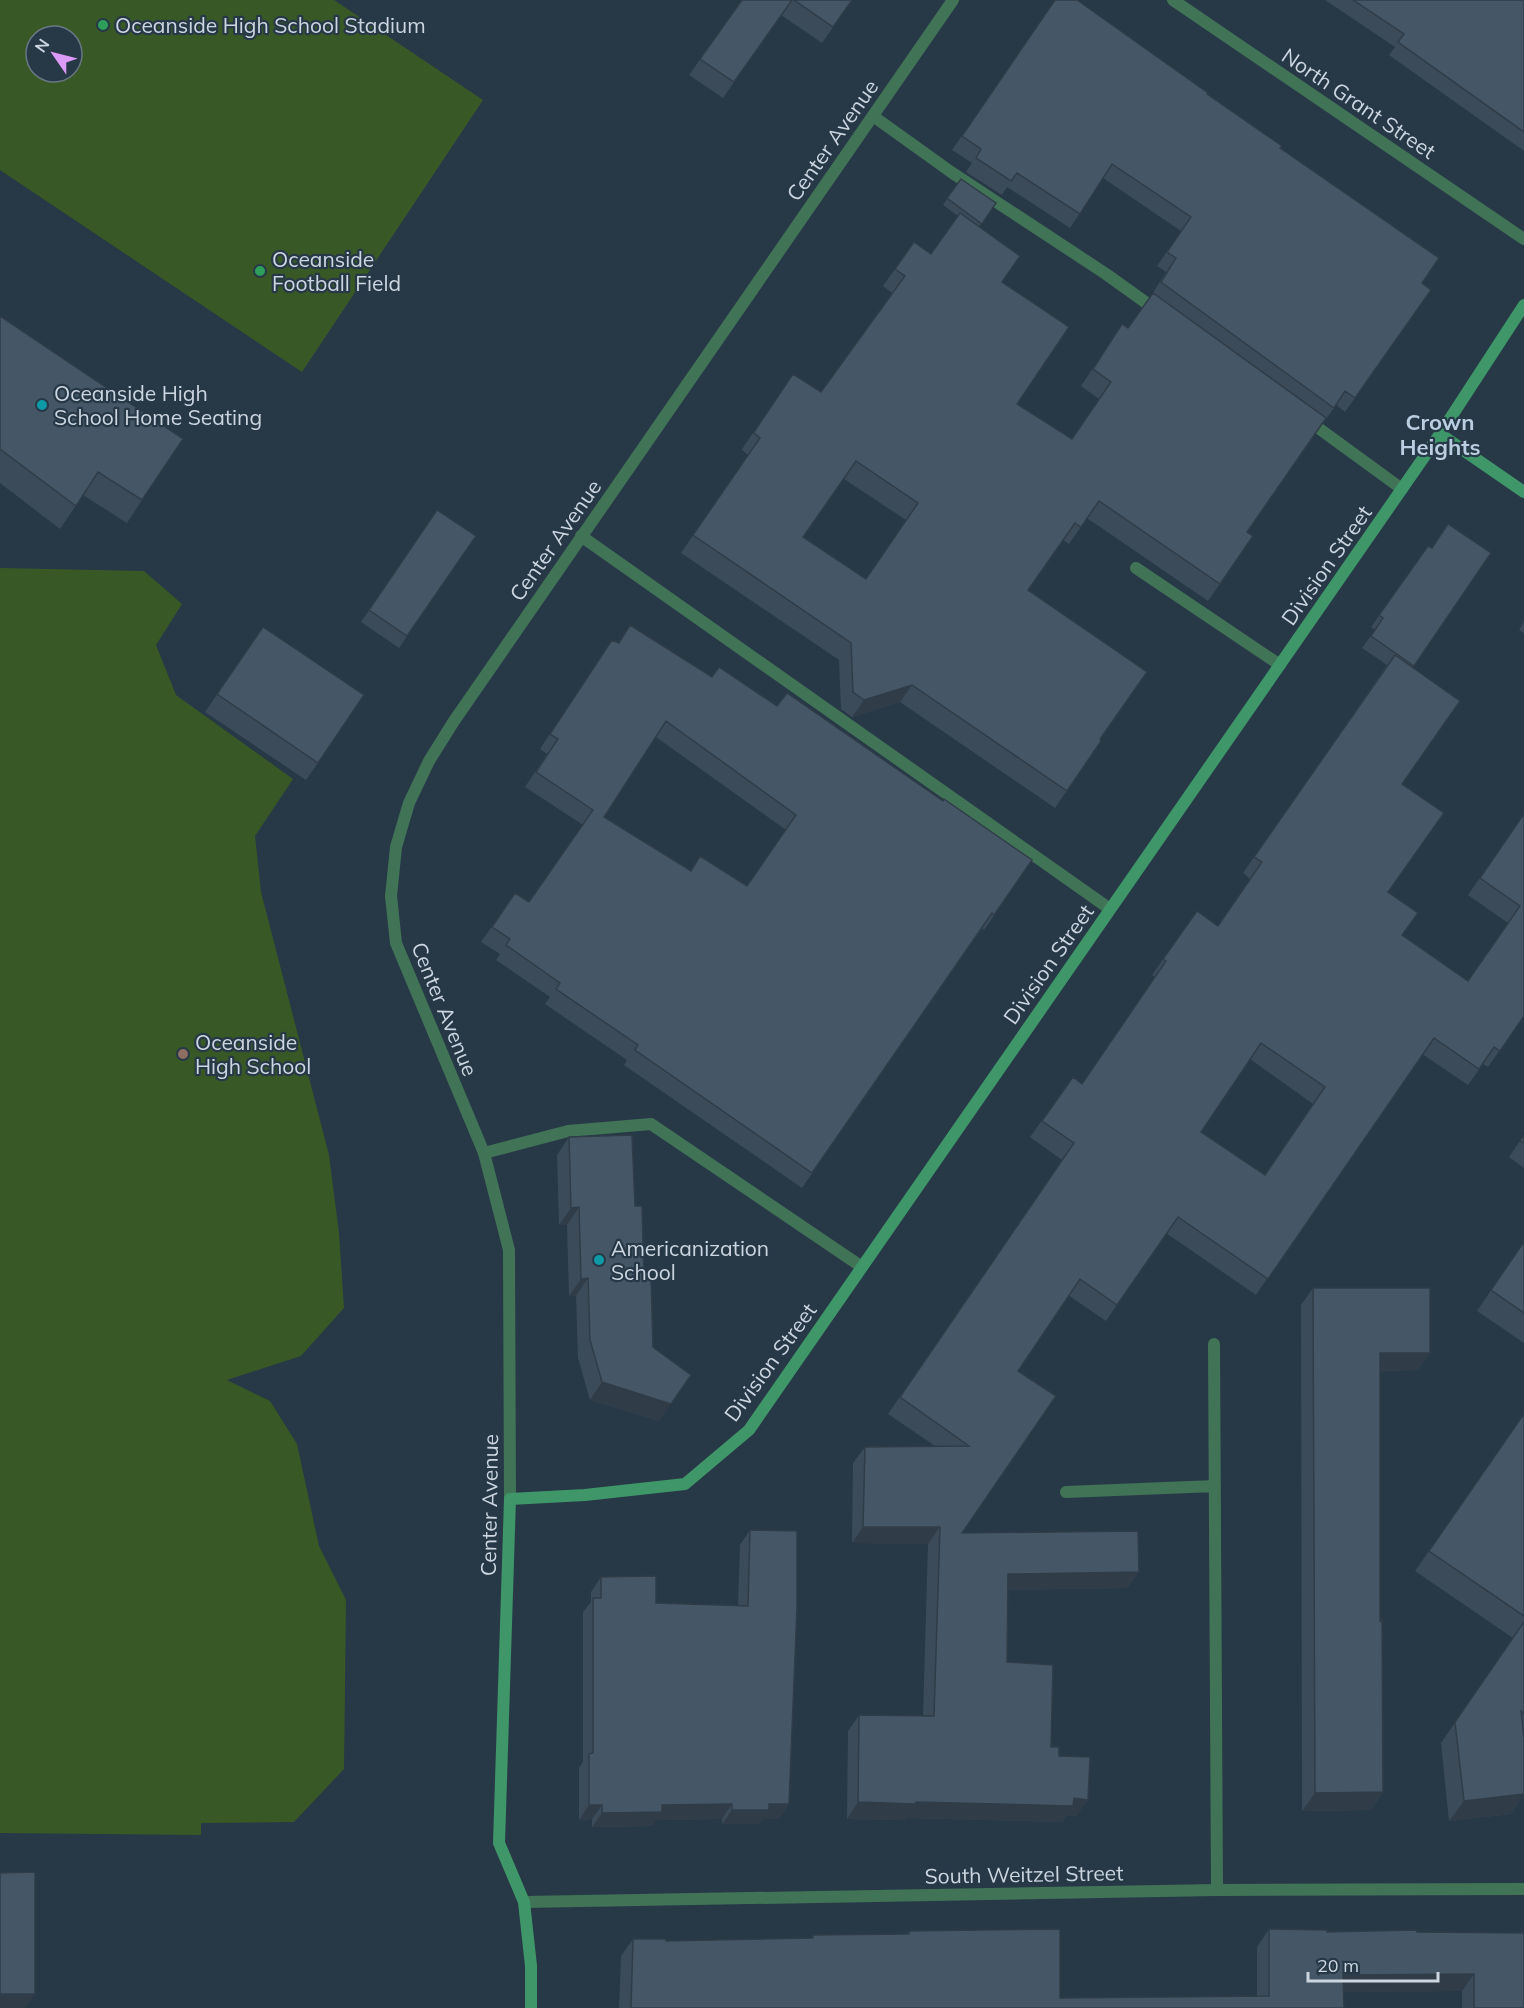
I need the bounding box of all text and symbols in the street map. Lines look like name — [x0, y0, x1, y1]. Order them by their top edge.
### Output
place label: Oceanside High School Stadium — [115, 12, 426, 38]
marker: Oceanside High School Stadium — [96, 18, 110, 32]
north arrow — [24, 24, 84, 84]
text: N — [30, 35, 53, 56]
street label: North Grant Street — [1277, 42, 1441, 164]
street label: Center Avenue — [781, 74, 883, 206]
place label: Oceanside Football Field — [272, 246, 401, 296]
marker: Oceanside Football Field — [253, 264, 267, 278]
place label: Oceanside High School Home Seating — [54, 380, 262, 430]
marker: Oceanside High School Home Seating — [35, 398, 49, 412]
district label: Crown Heights — [1399, 408, 1481, 461]
street label: Center Avenue — [504, 474, 606, 606]
street label: Division Street — [1275, 500, 1377, 630]
street label: Division Street — [997, 899, 1099, 1029]
street label: Center Avenue — [406, 938, 484, 1080]
place label: Oceanside High School — [195, 1029, 311, 1079]
marker: Oceanside High School — [176, 1047, 190, 1061]
place label: Americanization School — [611, 1235, 769, 1285]
marker: Americanization School — [592, 1253, 606, 1267]
street label: Division Street — [718, 1298, 822, 1426]
street label: Center Avenue — [475, 1434, 503, 1576]
street label: South Weitzel Street — [924, 1859, 1124, 1889]
scale bar — [1308, 1945, 1438, 1983]
text: 20 m — [1317, 1954, 1359, 1977]

